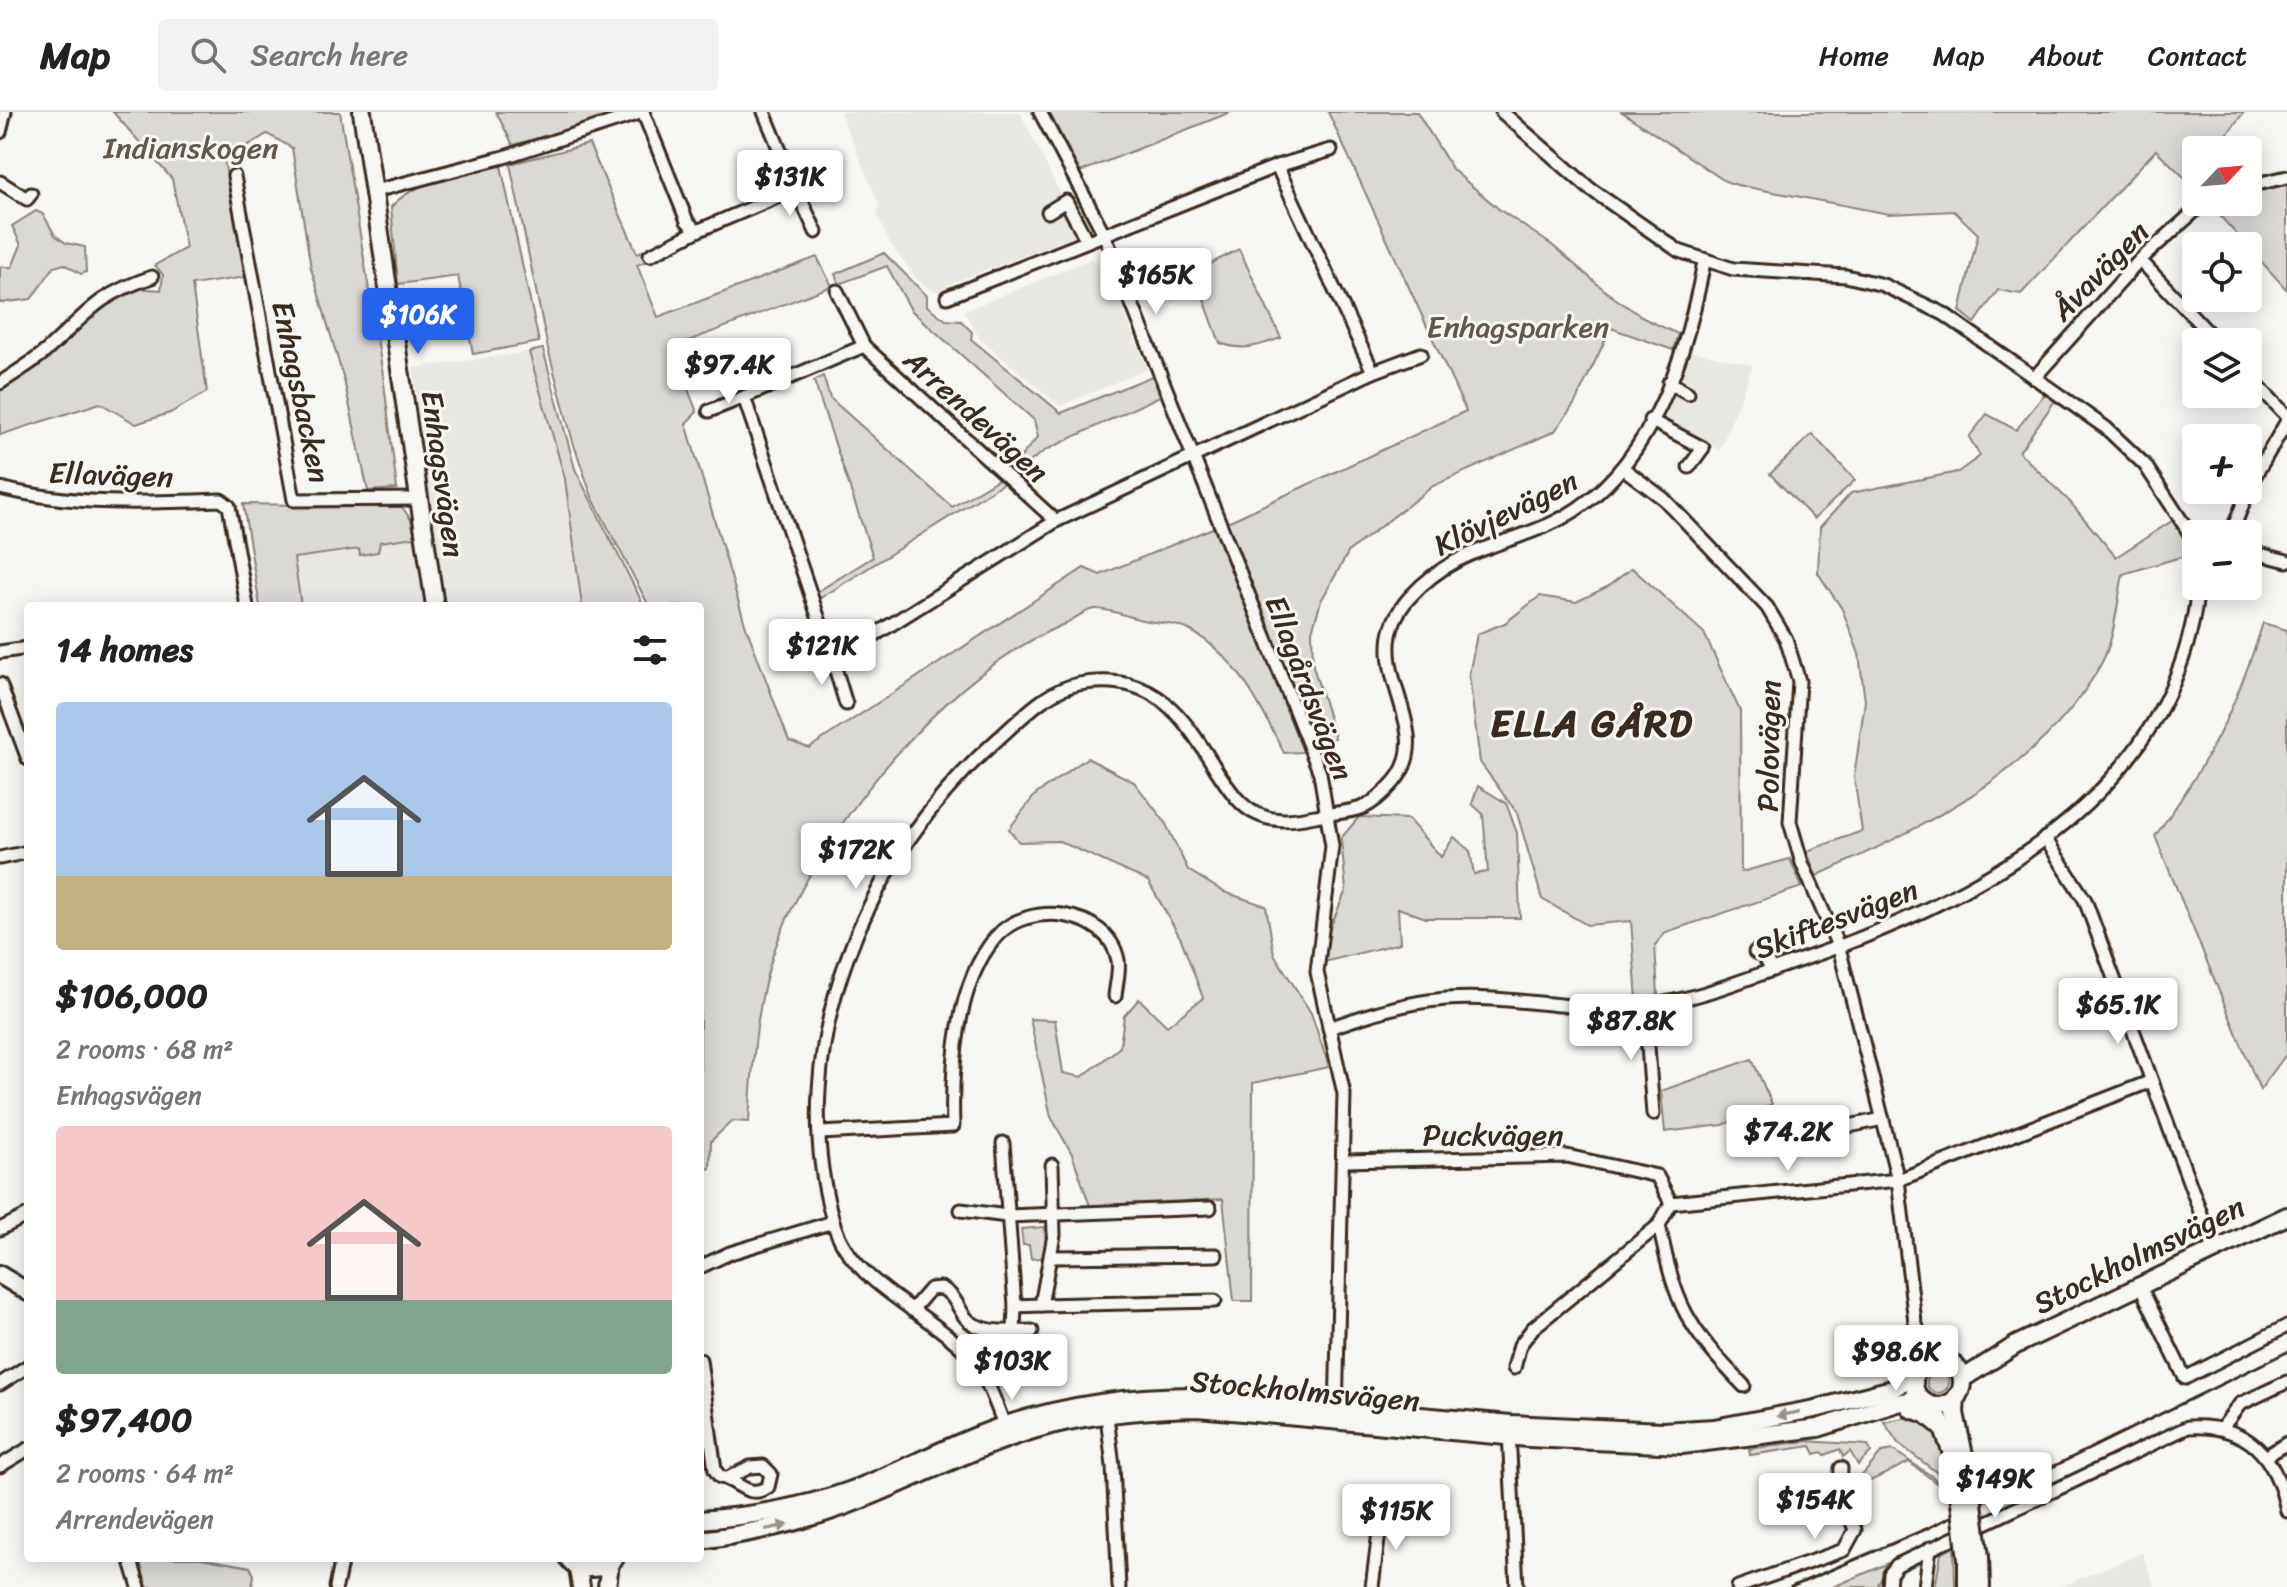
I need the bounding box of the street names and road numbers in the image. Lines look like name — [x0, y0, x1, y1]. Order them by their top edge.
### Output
street label: Åvavägen — [2037, 207, 2163, 335]
street label: Enhagsbacken — [255, 296, 347, 488]
street label: Arrendevägen — [890, 334, 1062, 497]
street label: Enhagsvägen — [405, 387, 481, 561]
street label: Ellavägen — [48, 446, 174, 504]
street label: Klövjevägen — [1424, 455, 1588, 571]
street label: Ellagårdsvägen — [1249, 587, 1369, 789]
street label: Polovägen — [1741, 680, 1797, 812]
street label: Skiftesvägen — [1746, 863, 1926, 975]
street label: Puckvägen — [1423, 1108, 1563, 1162]
street label: Stockholmsvägen — [2024, 1180, 2254, 1330]
street label: Stockholmsvägen — [1188, 1354, 1422, 1428]

